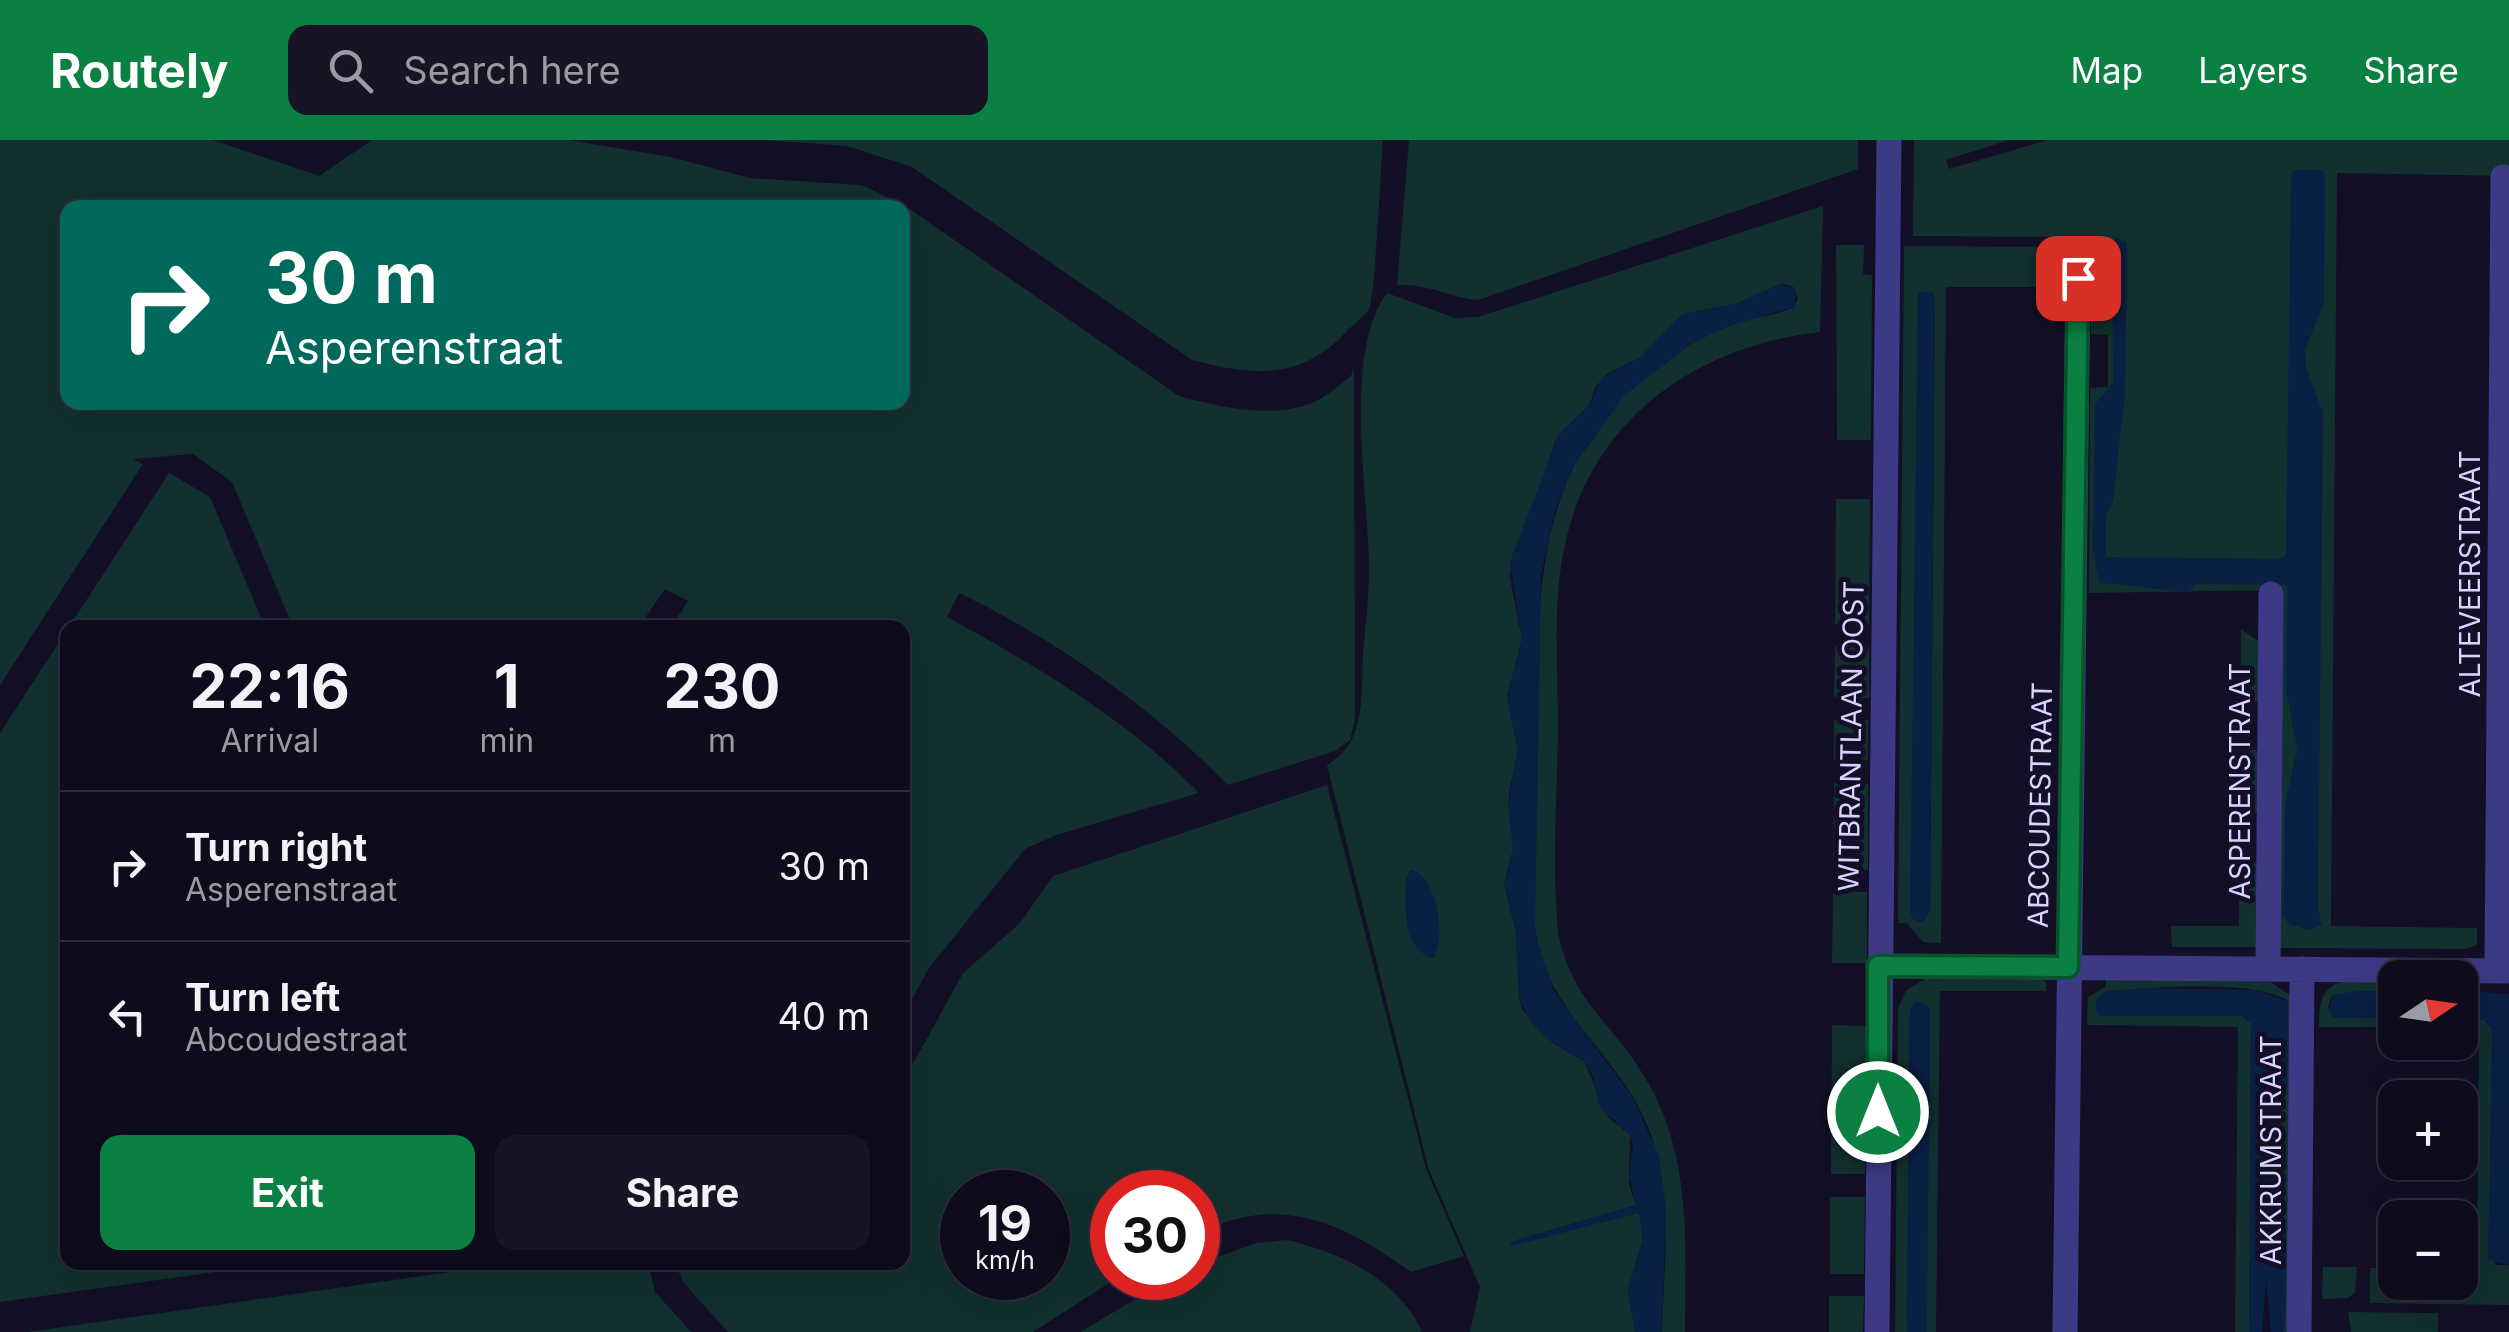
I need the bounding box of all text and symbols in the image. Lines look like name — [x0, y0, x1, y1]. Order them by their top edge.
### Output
search box — [288, 25, 988, 115]
text: Routely — [50, 41, 228, 100]
icon: search — [323, 43, 378, 98]
text: Search here — [403, 47, 621, 93]
text: Map — [2071, 49, 2143, 91]
text: Layers — [2198, 49, 2308, 91]
text: Share — [2363, 49, 2459, 91]
text: 30 m — [265, 235, 438, 320]
pin — [2036, 236, 2121, 321]
icon: right — [100, 240, 230, 370]
icon: arrive — [2051, 251, 2106, 306]
text: Asperenstraat — [265, 320, 563, 375]
street label: ALTEVEERSTRAAT — [2453, 450, 2487, 698]
street label: WITBRANTLAAN OOST — [1831, 580, 1871, 892]
text: 22:16 — [189, 650, 350, 722]
text: 1 — [494, 650, 520, 722]
text: 230 — [664, 650, 781, 722]
street label: ASPERENSTRAAT — [2223, 663, 2257, 899]
street label: ABCOUDESTRAAT — [2021, 682, 2059, 928]
text: Arrival — [220, 721, 319, 760]
text: min — [479, 721, 534, 760]
text: m — [708, 721, 736, 760]
text: Turn right — [185, 824, 367, 870]
icon: right — [100, 839, 155, 894]
text: 30 m — [779, 843, 870, 889]
text: Asperenstraat — [185, 870, 397, 909]
north arrow — [2378, 960, 2478, 1060]
map controls — [2378, 960, 2478, 1300]
text: Turn left — [185, 974, 340, 1020]
icon: left — [100, 989, 155, 1044]
text: 40 m — [778, 993, 870, 1039]
text: Abcoudestraat — [185, 1020, 407, 1059]
street label: AKKRUMSTRAAT — [2254, 1035, 2288, 1265]
position arrow — [1826, 1060, 1930, 1164]
button: + — [2378, 1080, 2478, 1180]
button: Exit — [100, 1135, 475, 1250]
button: Share — [495, 1135, 870, 1250]
speed limit sign: 30 — [1090, 1170, 1220, 1300]
text: 19 — [978, 1193, 1032, 1253]
button: − — [2378, 1200, 2478, 1300]
text: km/h — [975, 1245, 1035, 1275]

